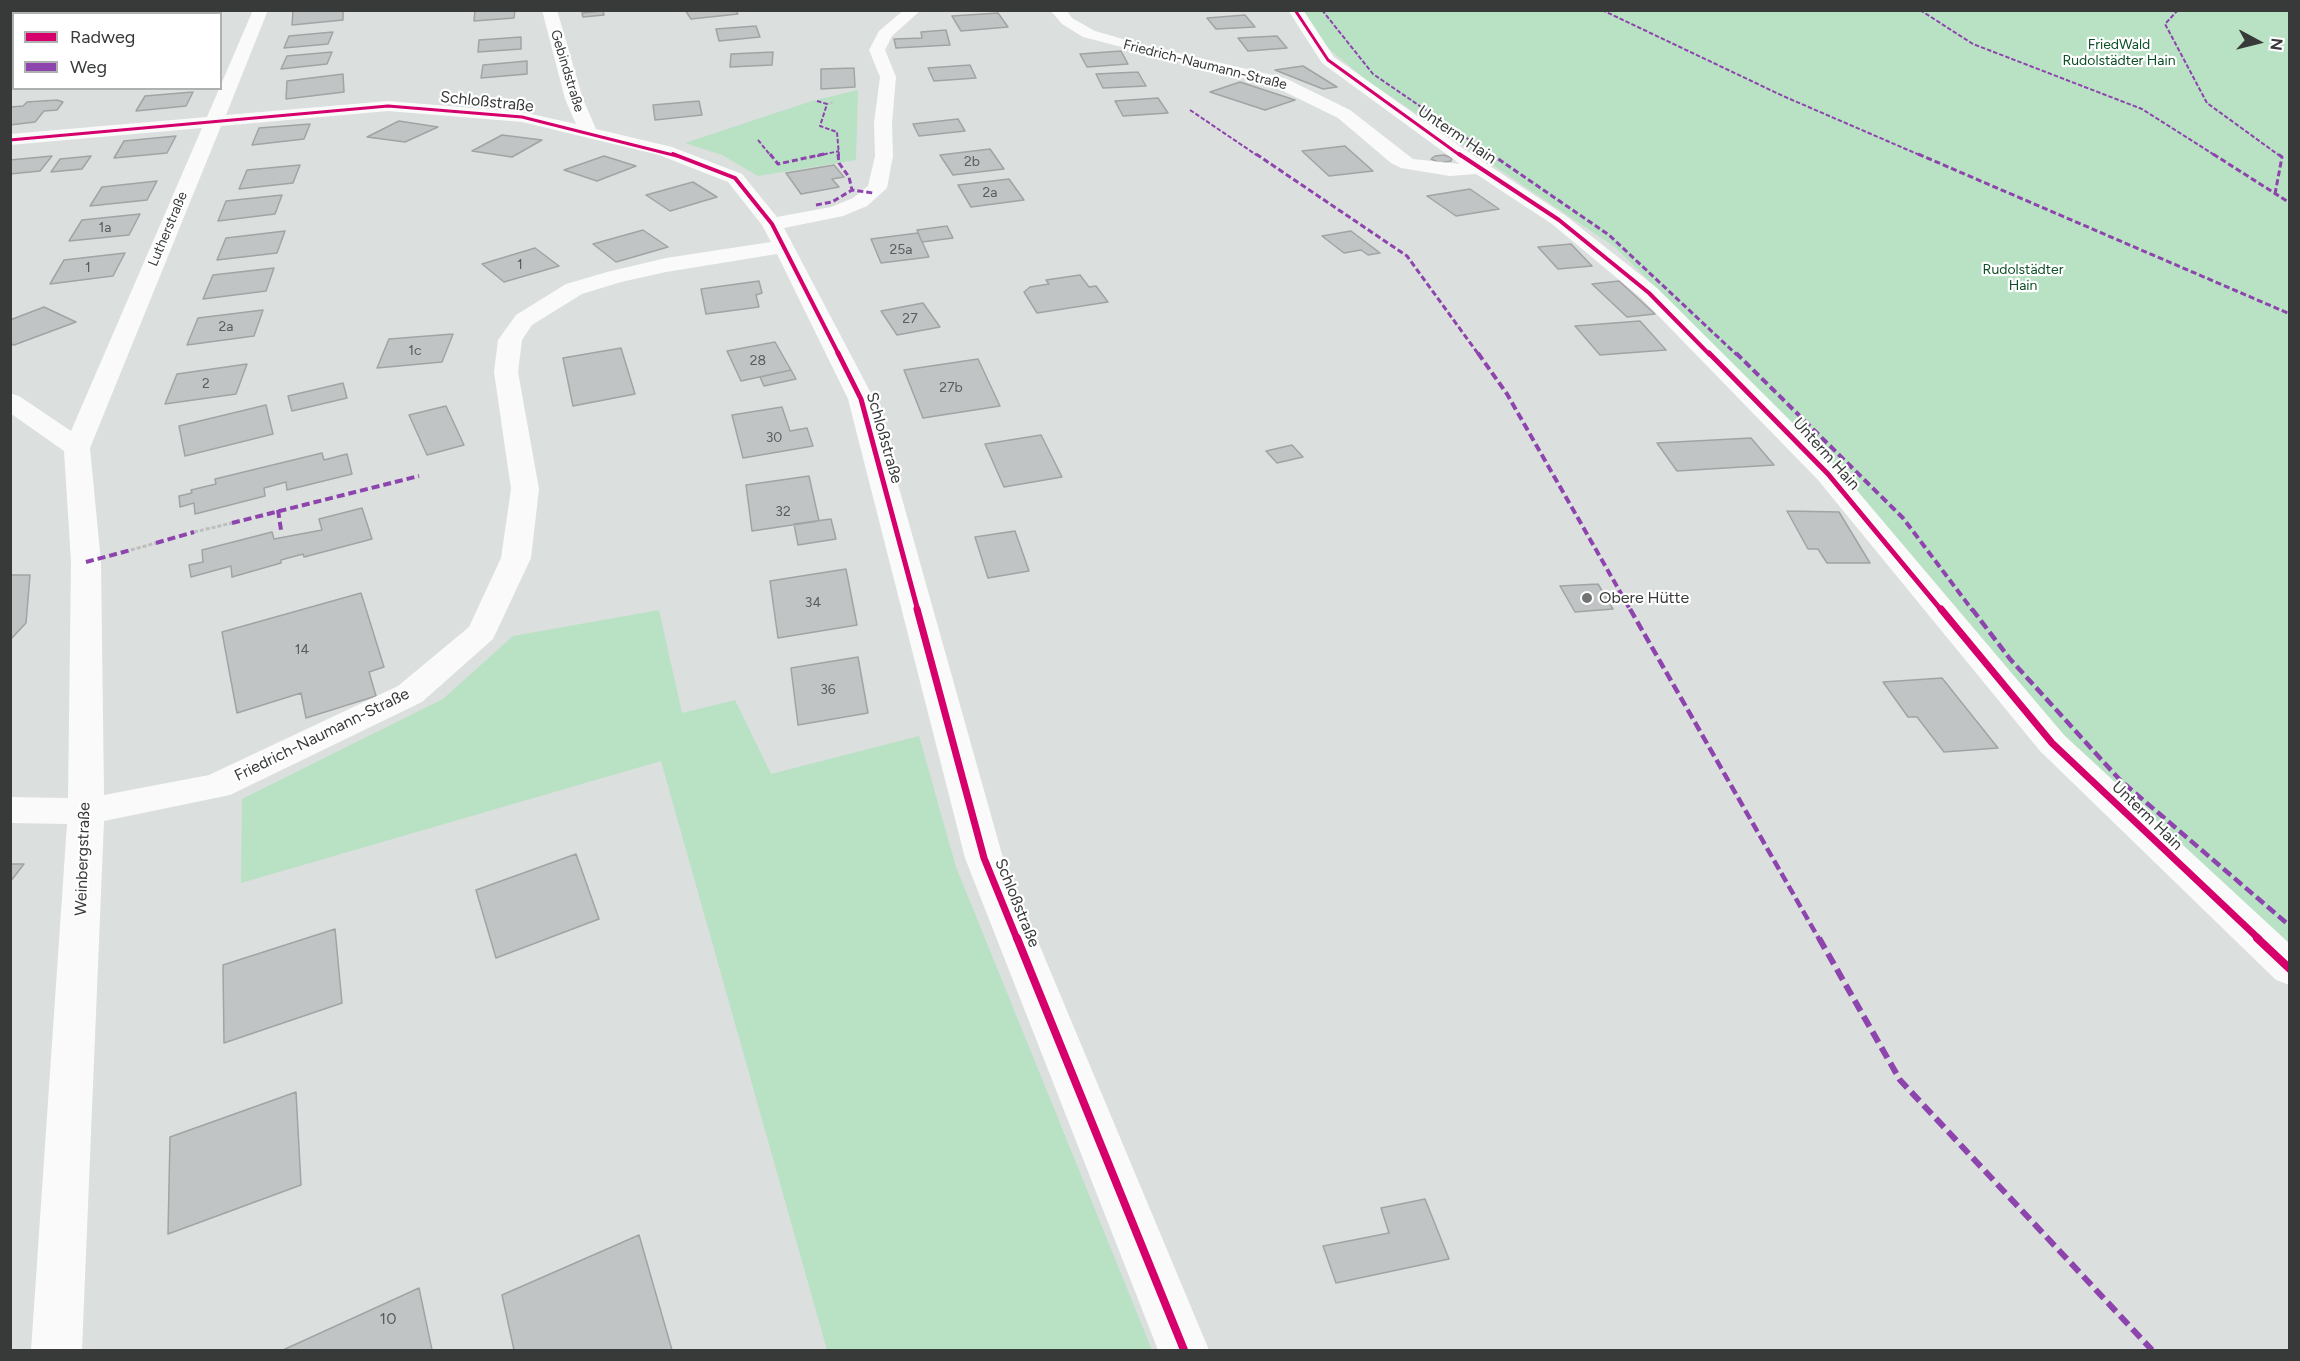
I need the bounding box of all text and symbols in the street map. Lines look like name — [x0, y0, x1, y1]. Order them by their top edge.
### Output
legend — [12, 12, 222, 90]
north arrow — [2228, 12, 2288, 72]
text: Radweg — [70, 26, 135, 48]
street label: Gebindstraße — [547, 28, 587, 114]
street label: Friedrich-Naumann-Straße — [1121, 37, 1289, 93]
park label: FriedWald Rudolstädter Hain — [2063, 37, 2175, 70]
text: N — [2266, 37, 2287, 52]
text: Weg — [70, 56, 107, 78]
street label: Schloßstraße — [439, 88, 535, 116]
street label: Unterm Hain — [1414, 102, 1500, 168]
house number: 2b — [964, 154, 980, 170]
house number: 2a — [983, 185, 997, 201]
street label: Lutherstraße — [145, 189, 191, 269]
house number: 1a — [99, 220, 111, 236]
house number: 25a — [889, 242, 913, 258]
house number: 1 — [517, 257, 523, 273]
house number: 1 — [85, 260, 91, 276]
park label: Rudolstädter Hain — [1983, 262, 2063, 294]
house number: 27 — [902, 311, 918, 327]
house number: 2a — [219, 319, 233, 335]
house number: 1c — [408, 343, 422, 359]
house number: 28 — [750, 353, 766, 369]
house number: 2 — [202, 376, 210, 392]
house number: 27b — [939, 380, 963, 396]
street label: Schloßstraße — [862, 390, 906, 486]
street label: Unterm Hain — [1788, 414, 1864, 494]
house number: 30 — [766, 430, 782, 446]
house number: 32 — [775, 504, 791, 520]
place label: Obere Hütte — [1599, 588, 1689, 608]
marker: Obere Hütte — [1580, 591, 1594, 605]
house number: 34 — [805, 595, 821, 611]
house number: 14 — [295, 642, 309, 658]
house number: 36 — [820, 682, 836, 698]
street label: Friedrich-Naumann-Straße — [231, 684, 413, 786]
street label: Unterm Hain — [2108, 778, 2186, 854]
street label: Weinbergstraße — [71, 802, 95, 916]
street label: Schloßstraße — [990, 856, 1044, 950]
house number: 10 — [380, 1309, 396, 1329]

